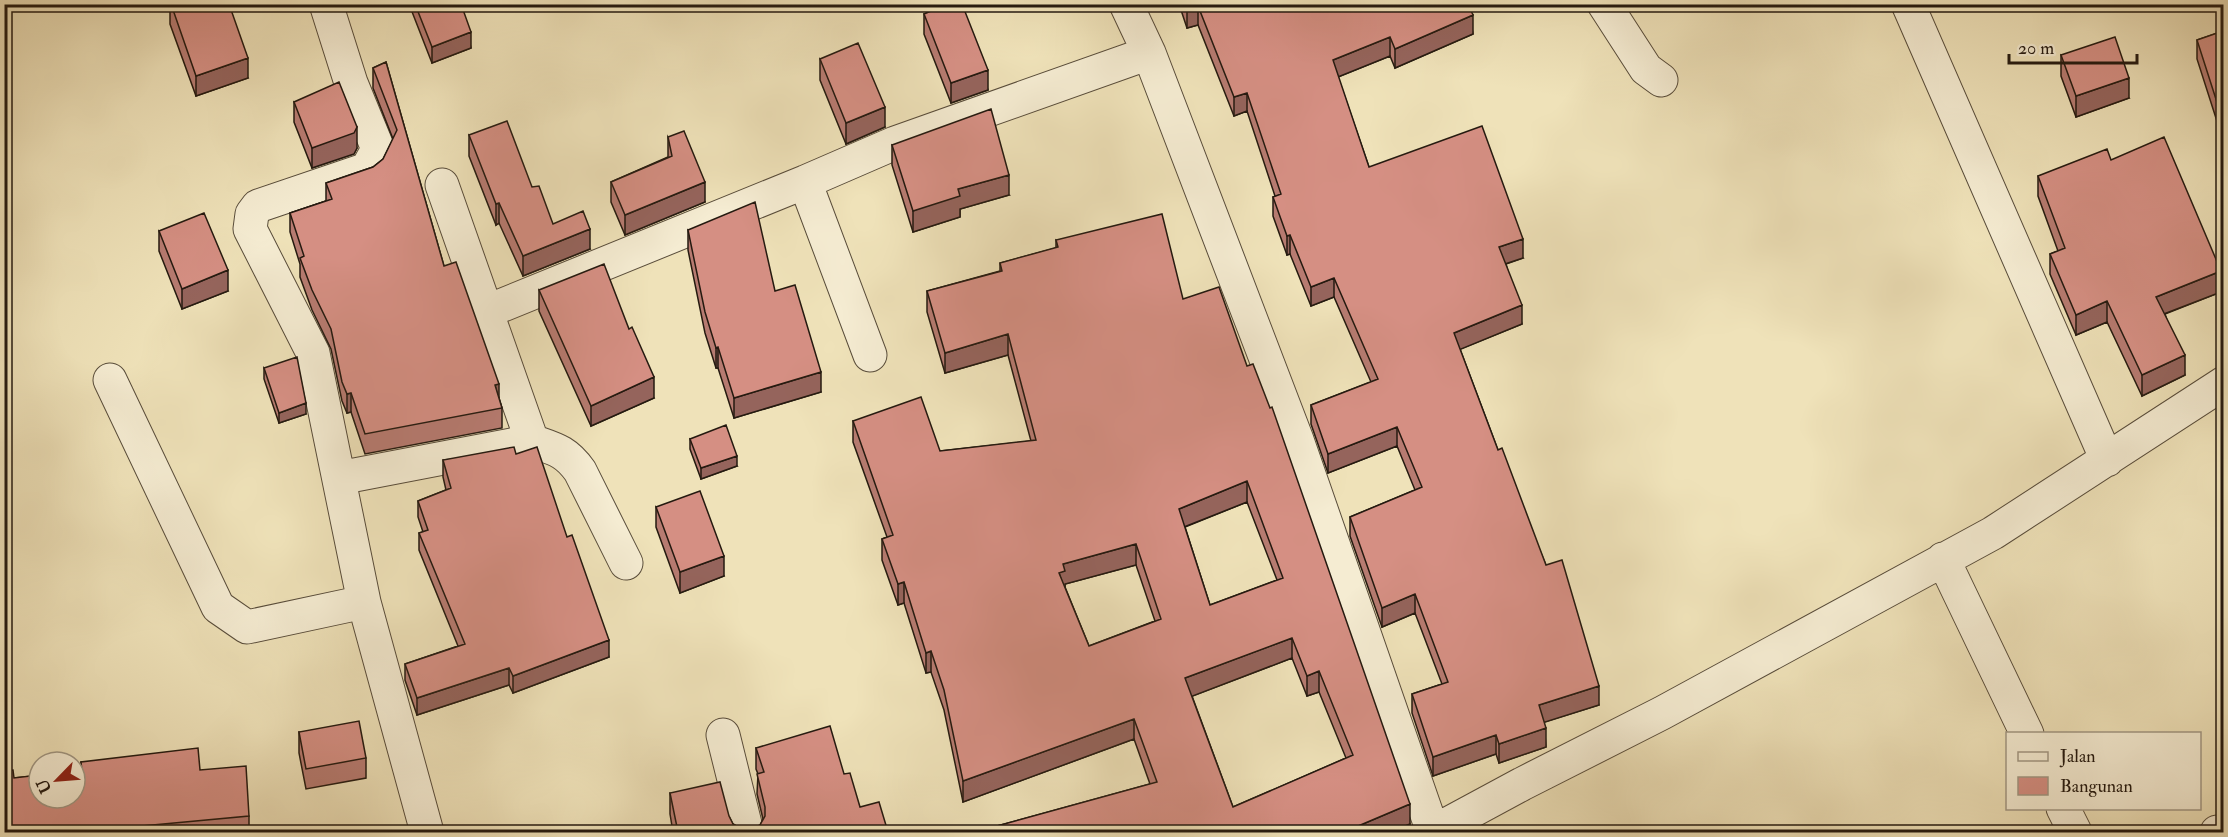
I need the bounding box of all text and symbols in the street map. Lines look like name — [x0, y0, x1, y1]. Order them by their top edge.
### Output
scale bar — [2009, 27, 2136, 65]
text: 20 m — [2018, 37, 2054, 60]
legend — [2006, 732, 2201, 810]
text: Jalan — [2059, 745, 2096, 768]
north arrow — [27, 750, 87, 810]
text: U — [32, 775, 56, 796]
text: Bangunan — [2060, 775, 2133, 798]

